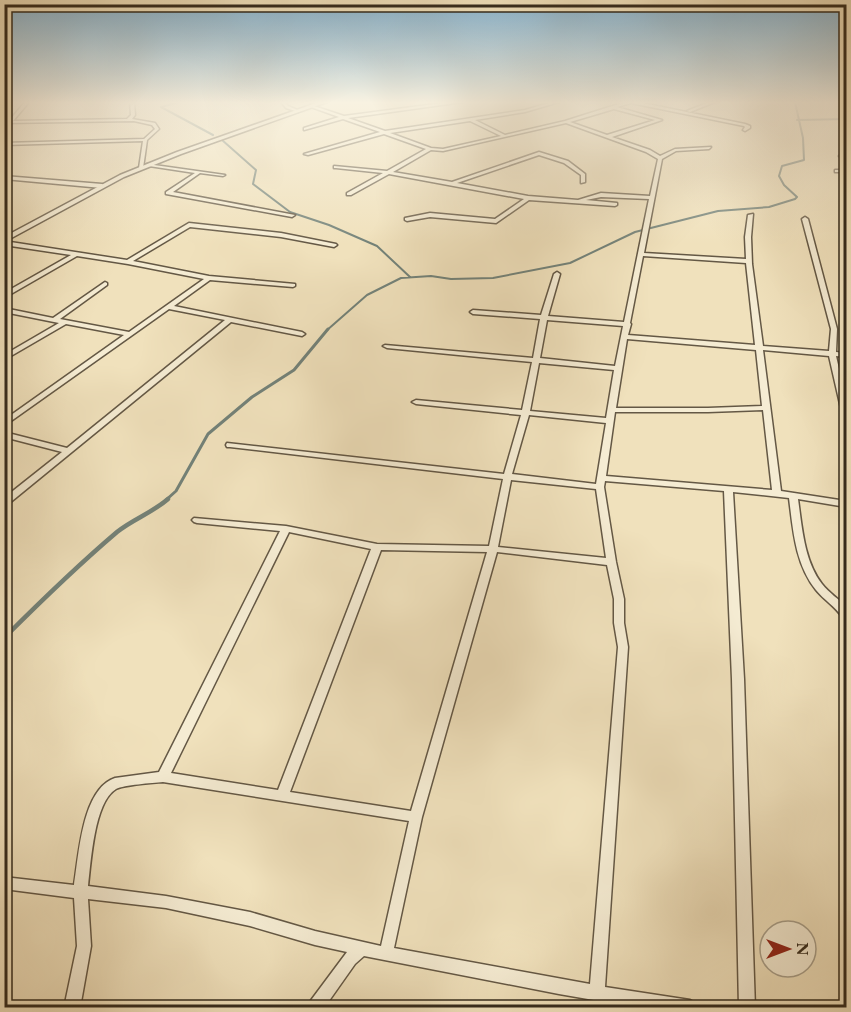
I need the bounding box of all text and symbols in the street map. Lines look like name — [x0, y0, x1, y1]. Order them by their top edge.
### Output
north arrow — [758, 919, 818, 979]
text: N — [792, 943, 813, 956]

